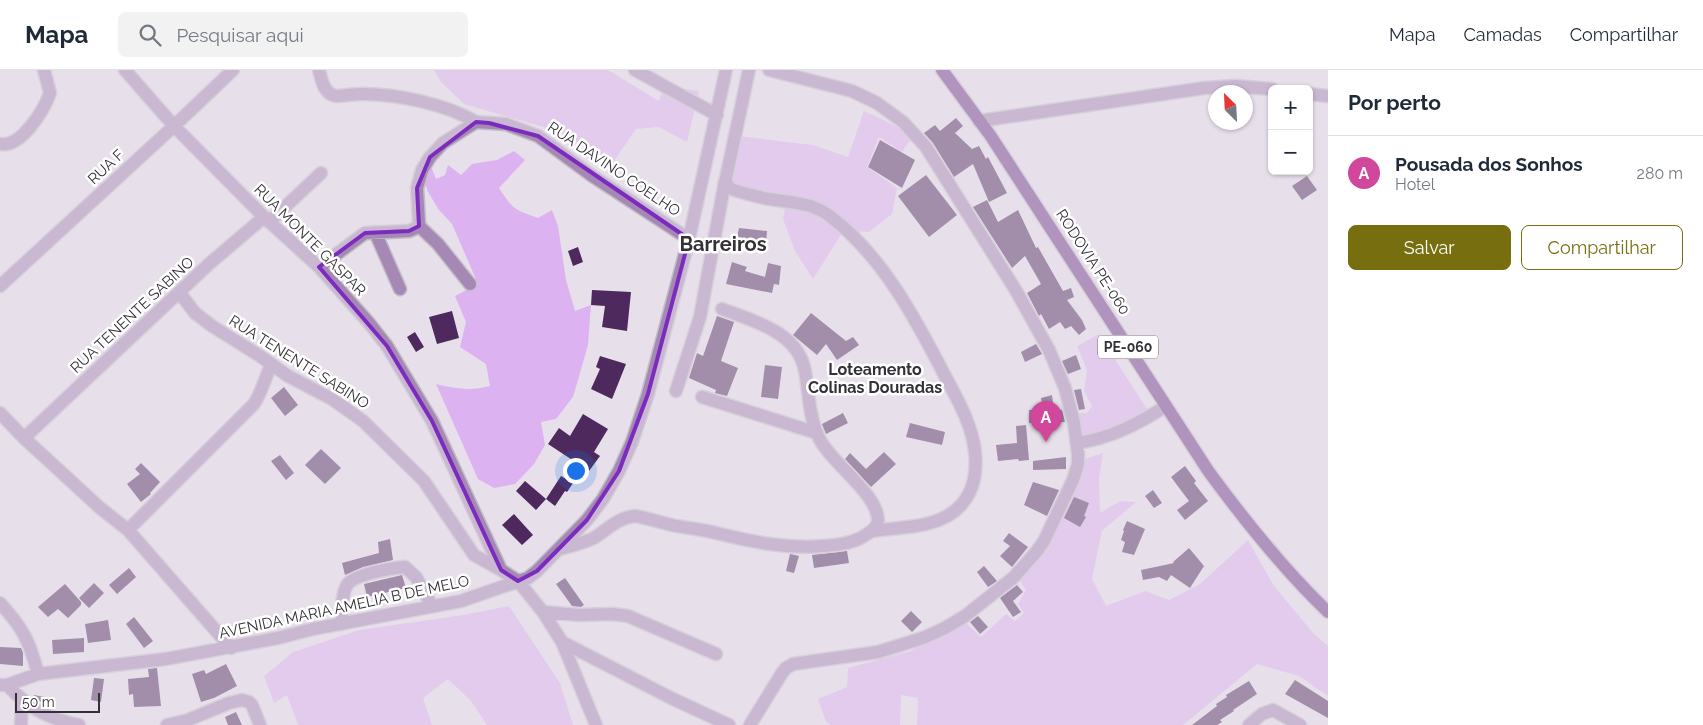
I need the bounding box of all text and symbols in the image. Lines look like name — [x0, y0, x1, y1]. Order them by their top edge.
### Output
search box — [118, 12, 468, 57]
text: Mapa — [25, 20, 88, 49]
icon: search — [136, 21, 164, 49]
text: Pesquisar aqui — [176, 24, 304, 46]
text: Mapa — [1389, 24, 1435, 45]
text: Camadas — [1463, 24, 1542, 45]
text: Compartilhar — [1570, 24, 1678, 45]
north arrow — [1208, 85, 1253, 130]
map controls — [1268, 85, 1313, 175]
button: + — [1268, 85, 1313, 130]
text: Por perto — [1348, 90, 1441, 115]
street label: RUA DAVINO COELHO — [544, 118, 684, 220]
button: − — [1268, 130, 1313, 175]
street label: RUA F — [84, 146, 128, 188]
text: Pousada dos Sonhos — [1395, 153, 1583, 175]
text: A — [1359, 164, 1369, 183]
text: 280 m — [1637, 164, 1683, 183]
text: Hotel — [1395, 175, 1435, 194]
street label: RUA MONTE GASPAR — [250, 180, 370, 300]
street label: RODOVIA PE-060 — [1052, 206, 1134, 318]
button: Salvar — [1348, 225, 1511, 270]
button: Compartilhar — [1521, 225, 1683, 270]
district label: Barreiros — [679, 232, 767, 256]
street label: RUA TENENTE SABINO — [67, 253, 197, 377]
street label: RUA TENENTE SABINO — [226, 311, 372, 413]
road number: PE-060 — [1098, 336, 1158, 358]
district label: Loteamento Colinas Douradas — [808, 360, 942, 397]
pin: A — [1030, 401, 1062, 442]
your location — [563, 458, 589, 484]
street label: AVENIDA MARIA AMELIA B DE MELO — [217, 572, 471, 642]
scale bar — [15, 690, 100, 713]
text: 50 m — [22, 694, 55, 710]

